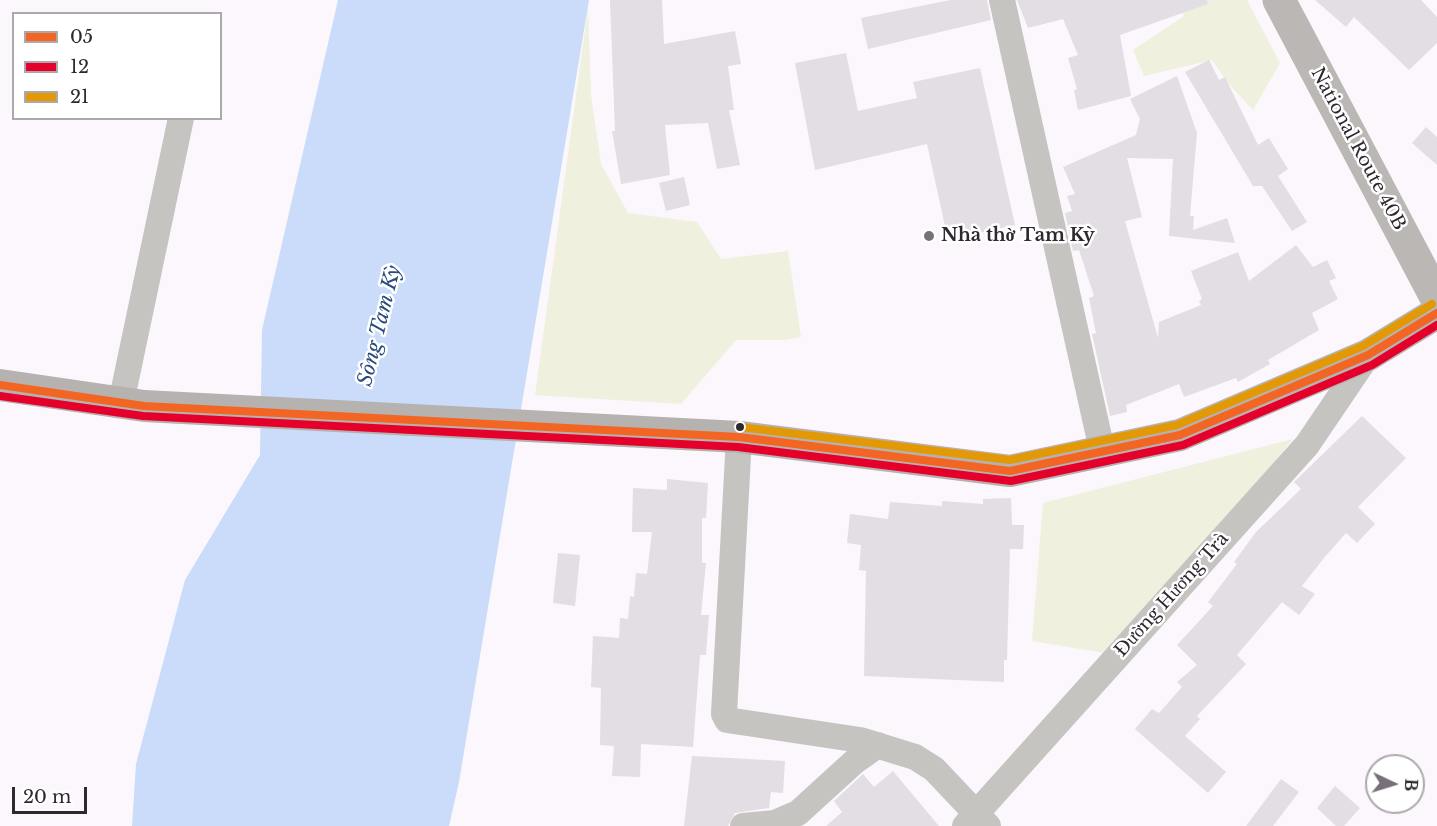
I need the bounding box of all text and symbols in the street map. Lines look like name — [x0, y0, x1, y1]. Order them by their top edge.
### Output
legend — [12, 12, 222, 120]
text: 05 — [70, 26, 93, 48]
text: 12 — [70, 56, 89, 78]
street label: National Route 40B — [1306, 64, 1410, 234]
text: 21 — [70, 86, 89, 108]
place label: Nhà thờ Tam Kỳ — [941, 225, 1095, 247]
marker: Nhà thờ Tam Kỳ — [922, 229, 936, 243]
water label: Sông Tam Kỳ — [353, 263, 407, 389]
unlabelled marker — [734, 421, 746, 433]
street label: Đường Hương Trà — [1111, 529, 1233, 661]
north arrow — [1365, 754, 1425, 814]
scale bar — [15, 775, 90, 813]
text: B — [1401, 778, 1421, 792]
text: 20 m — [23, 786, 71, 808]

